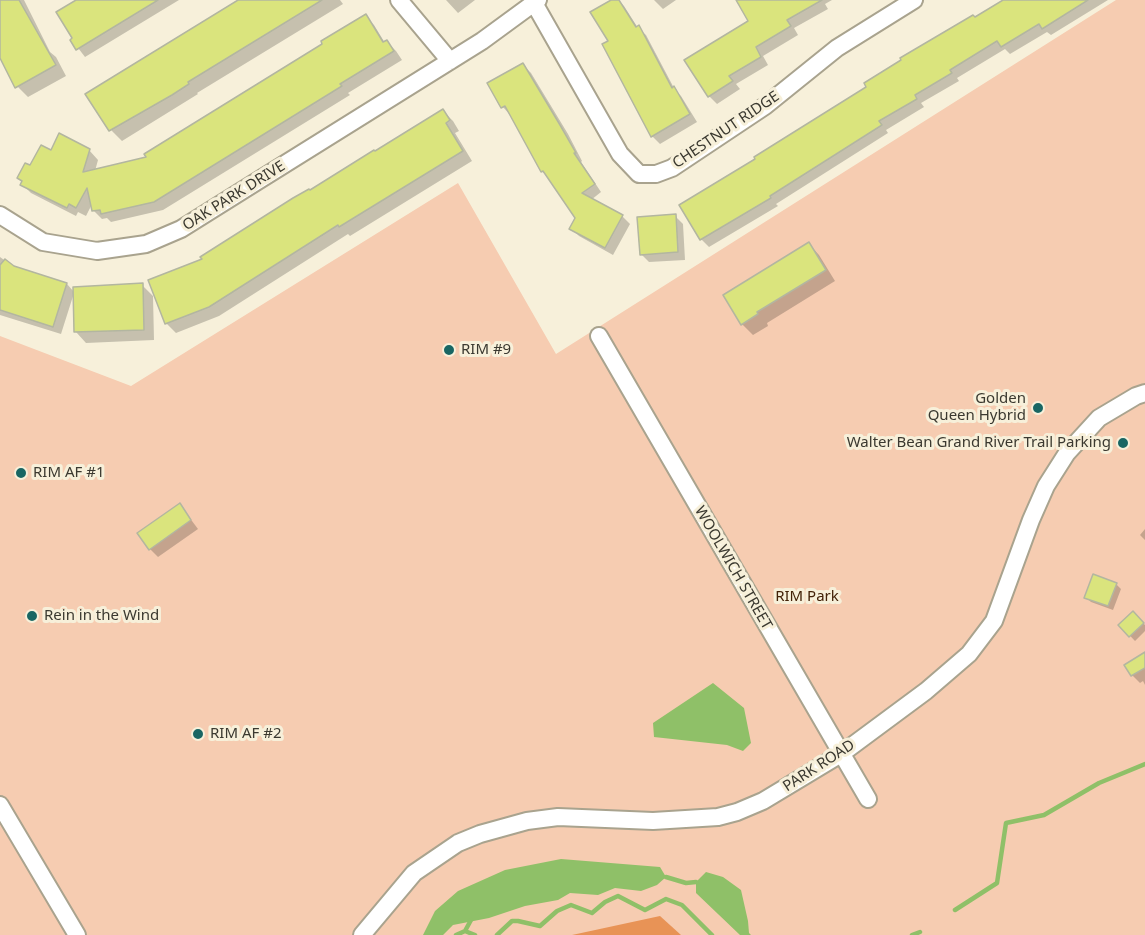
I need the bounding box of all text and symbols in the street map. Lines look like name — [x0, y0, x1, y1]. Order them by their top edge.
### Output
street label: CHESTNUT RIDGE — [669, 88, 783, 172]
street label: OAK PARK DRIVE — [179, 157, 289, 235]
place label: RIM #9 — [461, 341, 511, 359]
marker: RIM #9 — [442, 343, 456, 357]
place label: Golden Queen Hybrid — [928, 390, 1026, 425]
marker: Golden Queen Hybrid — [1031, 401, 1045, 415]
place label: Walter Bean Grand River Trail Parking — [847, 434, 1111, 452]
marker: Walter Bean Grand River Trail Parking — [1116, 436, 1130, 450]
place label: RIM AF #1 — [33, 464, 104, 482]
marker: RIM AF #1 — [14, 466, 28, 480]
street label: WOOLWICH STREET — [690, 503, 776, 633]
park label: RIM Park — [775, 588, 839, 606]
place label: Rein in the Wind — [44, 607, 159, 625]
marker: Rein in the Wind — [25, 609, 39, 623]
place label: RIM AF #2 — [210, 725, 281, 743]
marker: RIM AF #2 — [191, 727, 205, 741]
street label: PARK ROAD — [780, 736, 858, 796]

